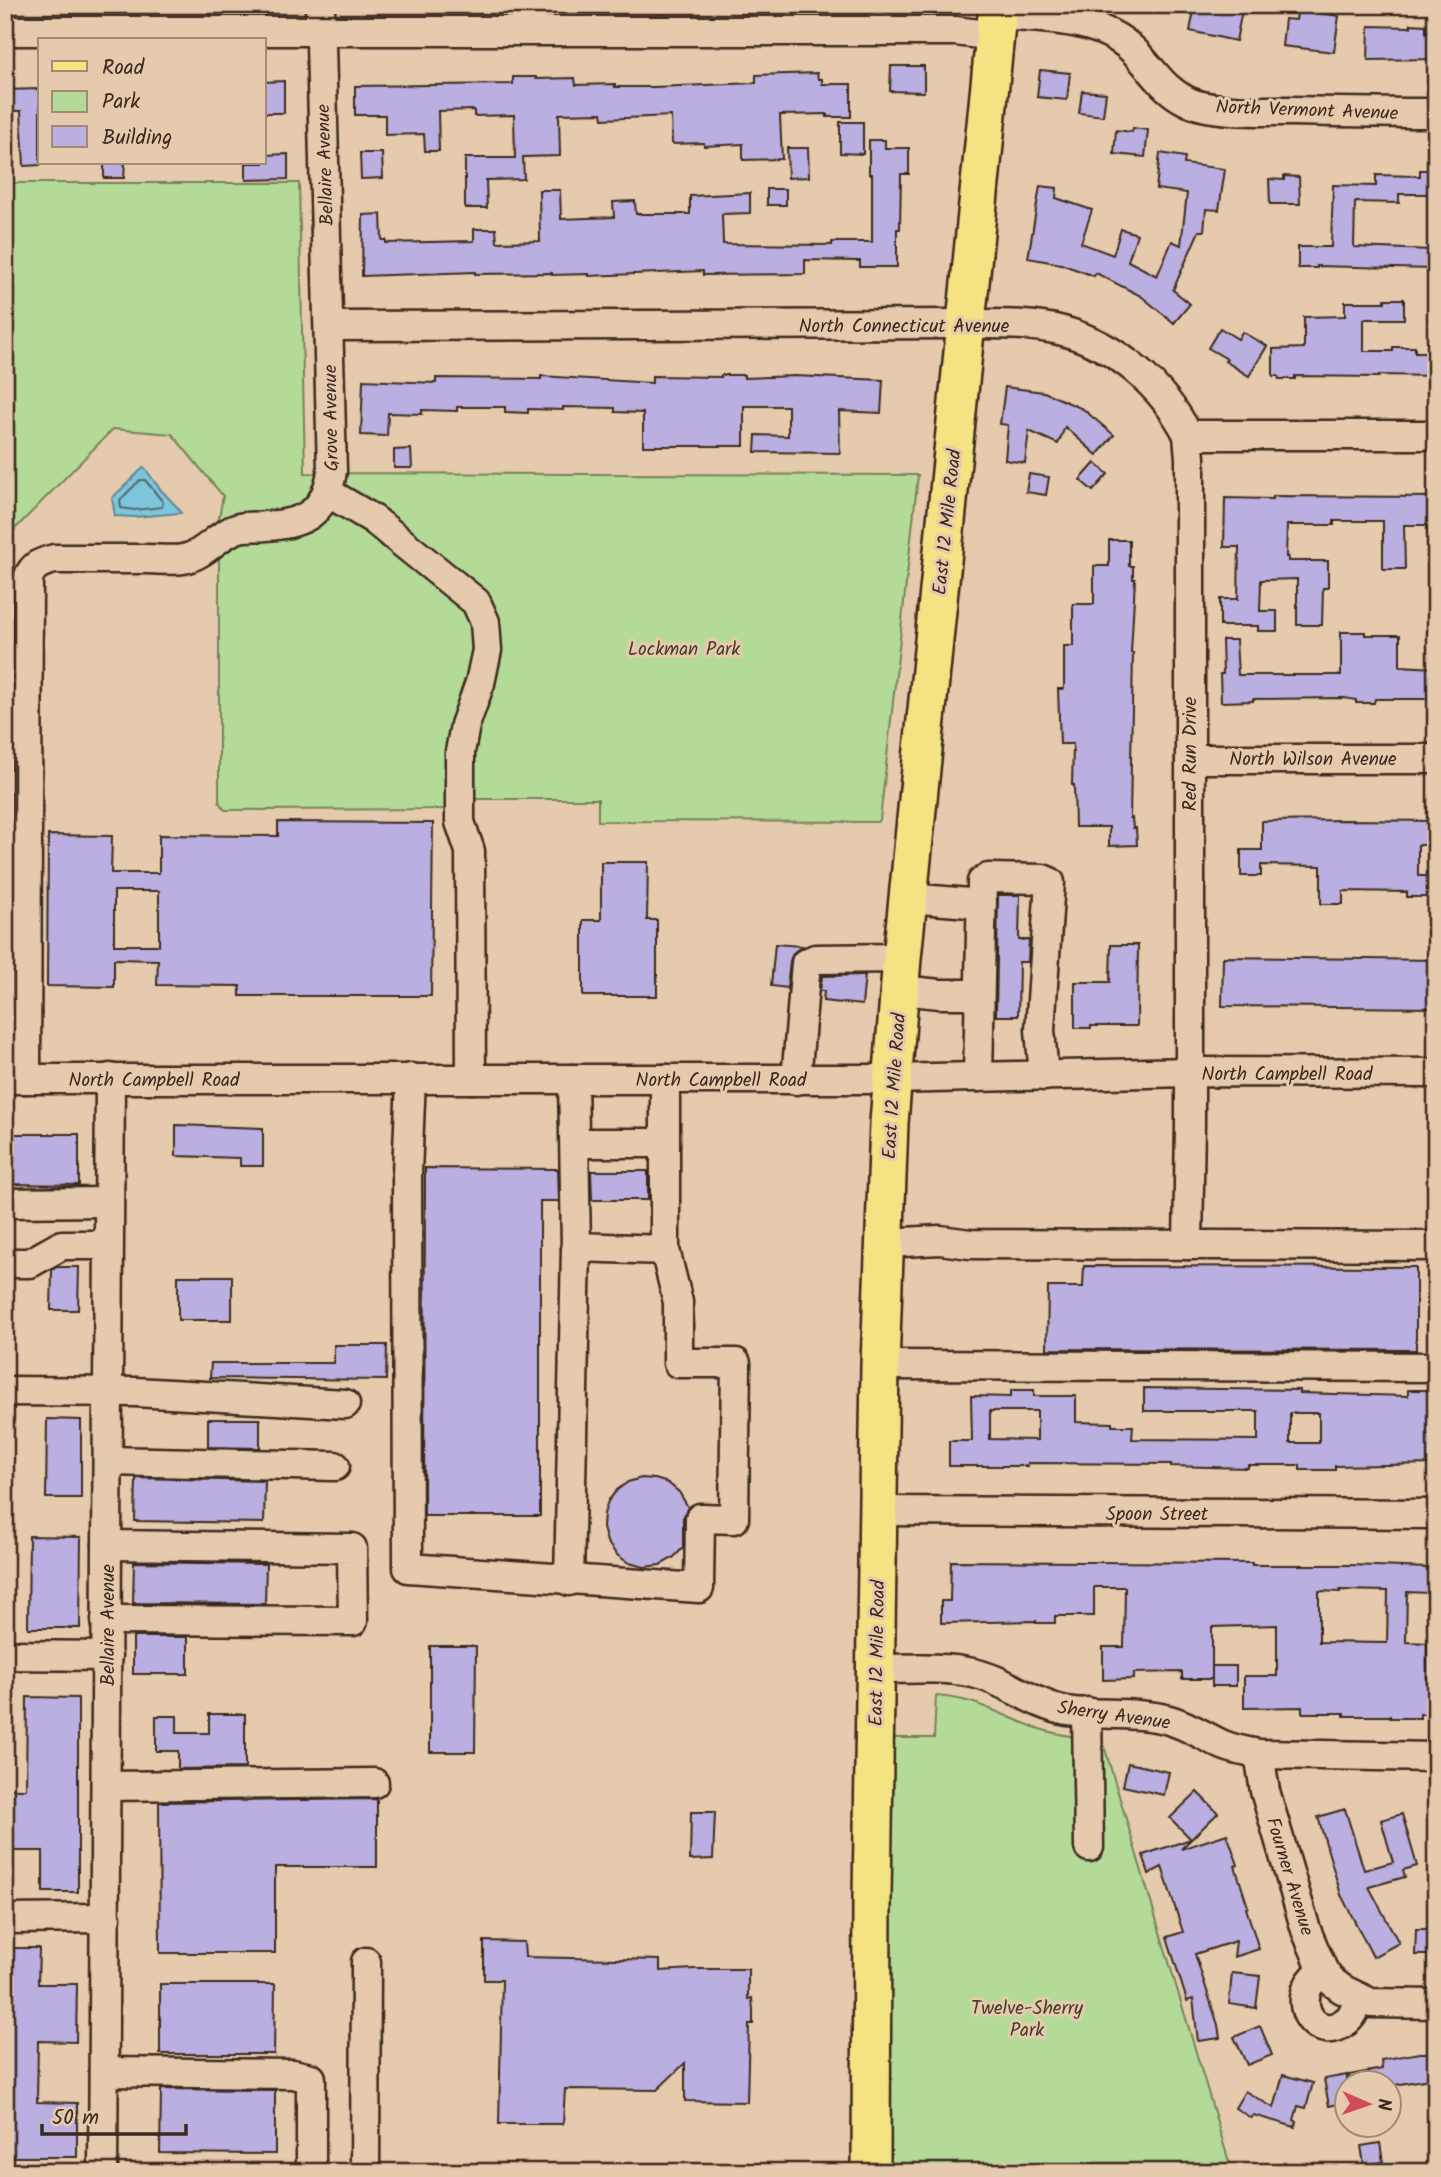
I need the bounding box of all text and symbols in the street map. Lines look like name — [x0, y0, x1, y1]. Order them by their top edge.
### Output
legend — [38, 38, 266, 164]
text: Road — [102, 52, 145, 85]
text: Park — [102, 86, 140, 119]
street label: North Vermont Avenue — [1215, 93, 1399, 129]
street label: Bellaire Avenue — [309, 103, 343, 226]
text: Building — [102, 122, 172, 155]
street label: North Connecticut Avenue — [799, 312, 1010, 342]
street label: Grove Avenue — [316, 364, 348, 472]
street label: East 12 Mile Road — [925, 447, 971, 596]
park label: Lockman Park — [628, 635, 740, 665]
street label: Red Run Drive — [1176, 696, 1206, 811]
street label: North Wilson Avenue — [1229, 745, 1397, 775]
street label: East 12 Mile Road — [875, 1012, 915, 1160]
street label: North Campbell Road — [1202, 1060, 1373, 1090]
street label: North Campbell Road — [69, 1066, 240, 1096]
street label: North Campbell Road — [636, 1066, 807, 1096]
street label: Spoon Street — [1106, 1500, 1209, 1530]
street label: Bellaire Avenue — [94, 1564, 124, 1686]
street label: East 12 Mile Road — [862, 1579, 894, 1726]
street label: Sherry Avenue — [1055, 1693, 1173, 1739]
street label: Fourner Avenue — [1257, 1814, 1321, 1940]
park label: Twelve-Sherry Park — [971, 1994, 1084, 2046]
north arrow — [1332, 2068, 1402, 2138]
scale bar — [42, 2093, 186, 2137]
text: N — [1368, 2098, 1398, 2111]
text: 50 m — [52, 2102, 99, 2135]

